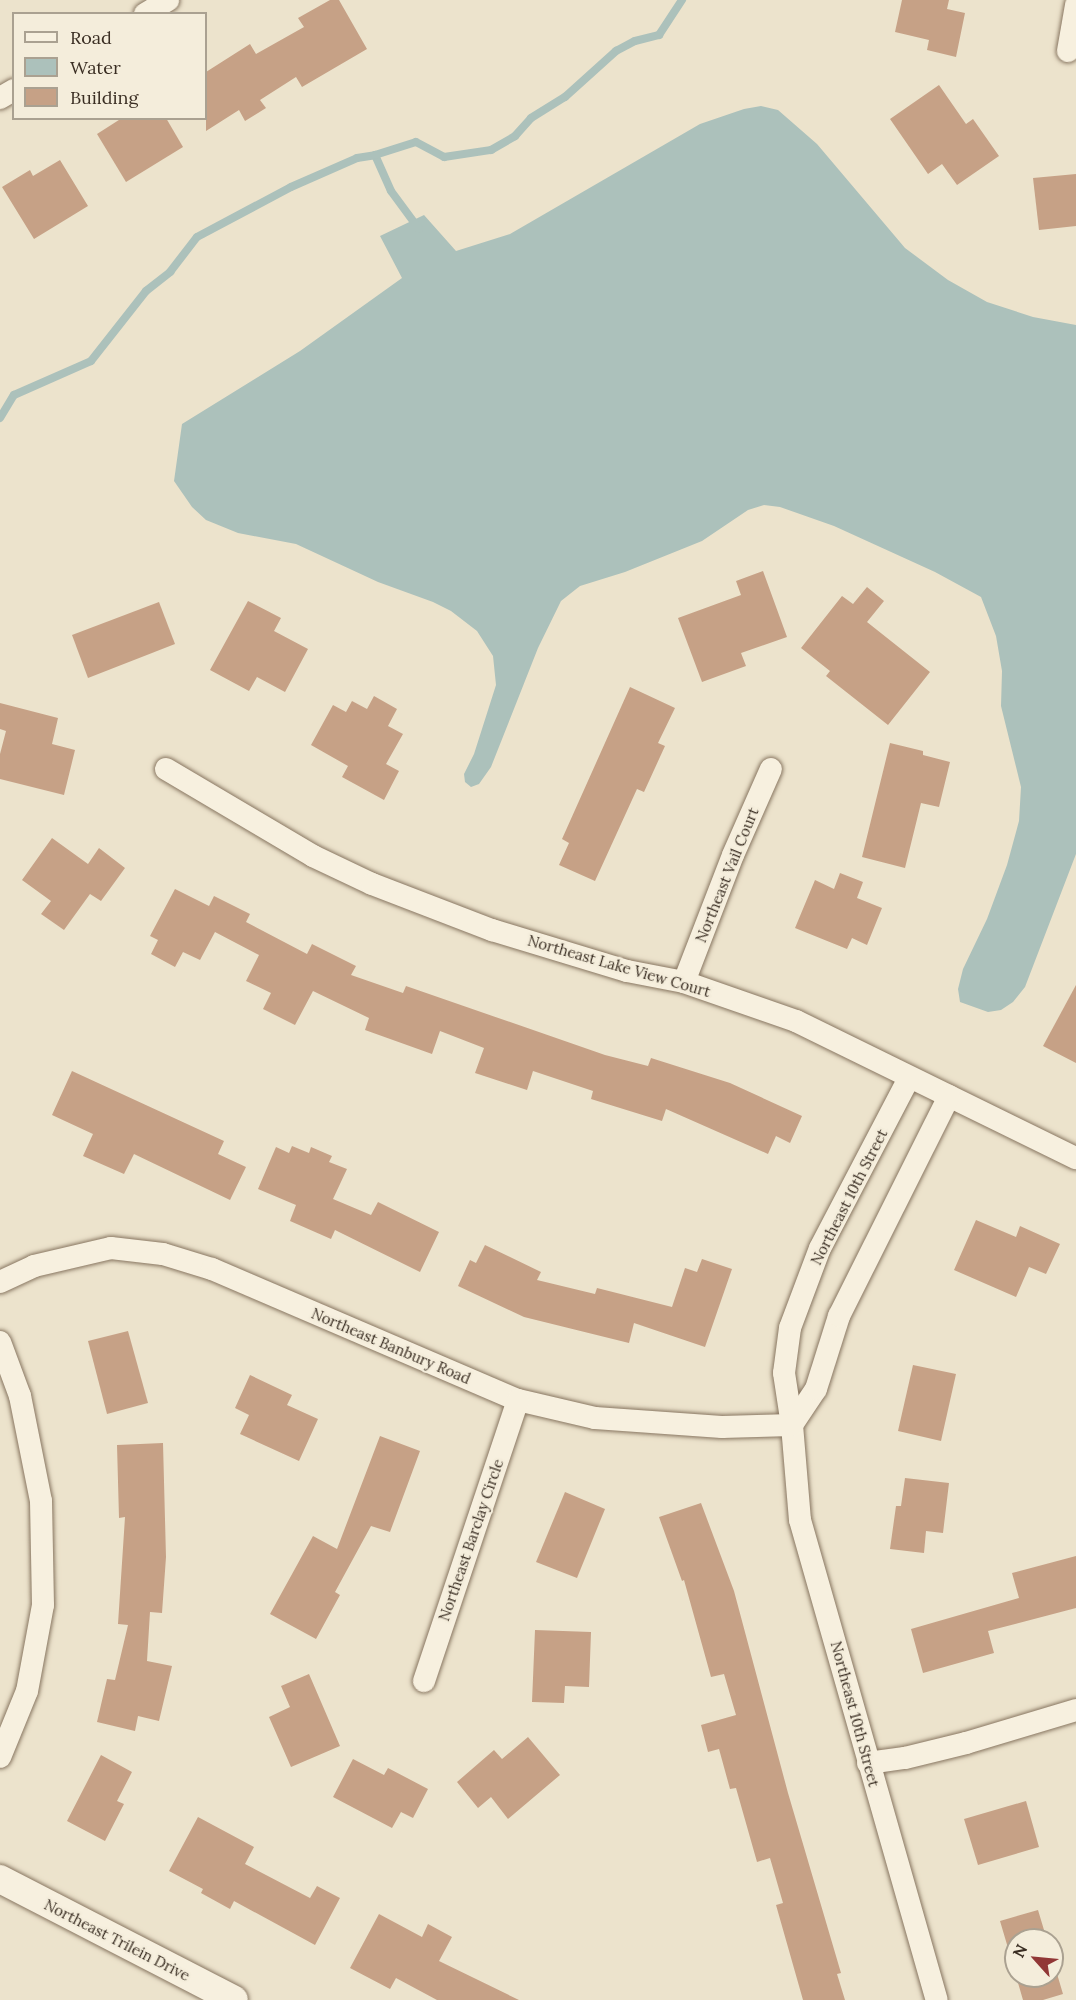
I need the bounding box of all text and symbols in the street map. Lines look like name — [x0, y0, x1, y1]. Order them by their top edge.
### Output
legend — [12, 12, 207, 120]
text: Road — [70, 26, 112, 49]
text: Water — [70, 56, 121, 79]
text: Building — [70, 86, 138, 109]
street label: Northeast Vail Court — [692, 805, 762, 945]
street label: Northeast Lake View Court — [526, 931, 712, 1001]
street label: Northeast 10th Street — [807, 1126, 891, 1268]
street label: Northeast Banbury Road — [309, 1304, 473, 1388]
street label: Northeast Barclay Circle — [435, 1457, 507, 1623]
street label: Northeast 10th Street — [827, 1639, 883, 1789]
street label: Northeast Trilein Drive — [41, 1895, 193, 1985]
north arrow — [1004, 1928, 1064, 1988]
text: N — [1008, 1941, 1031, 1961]

